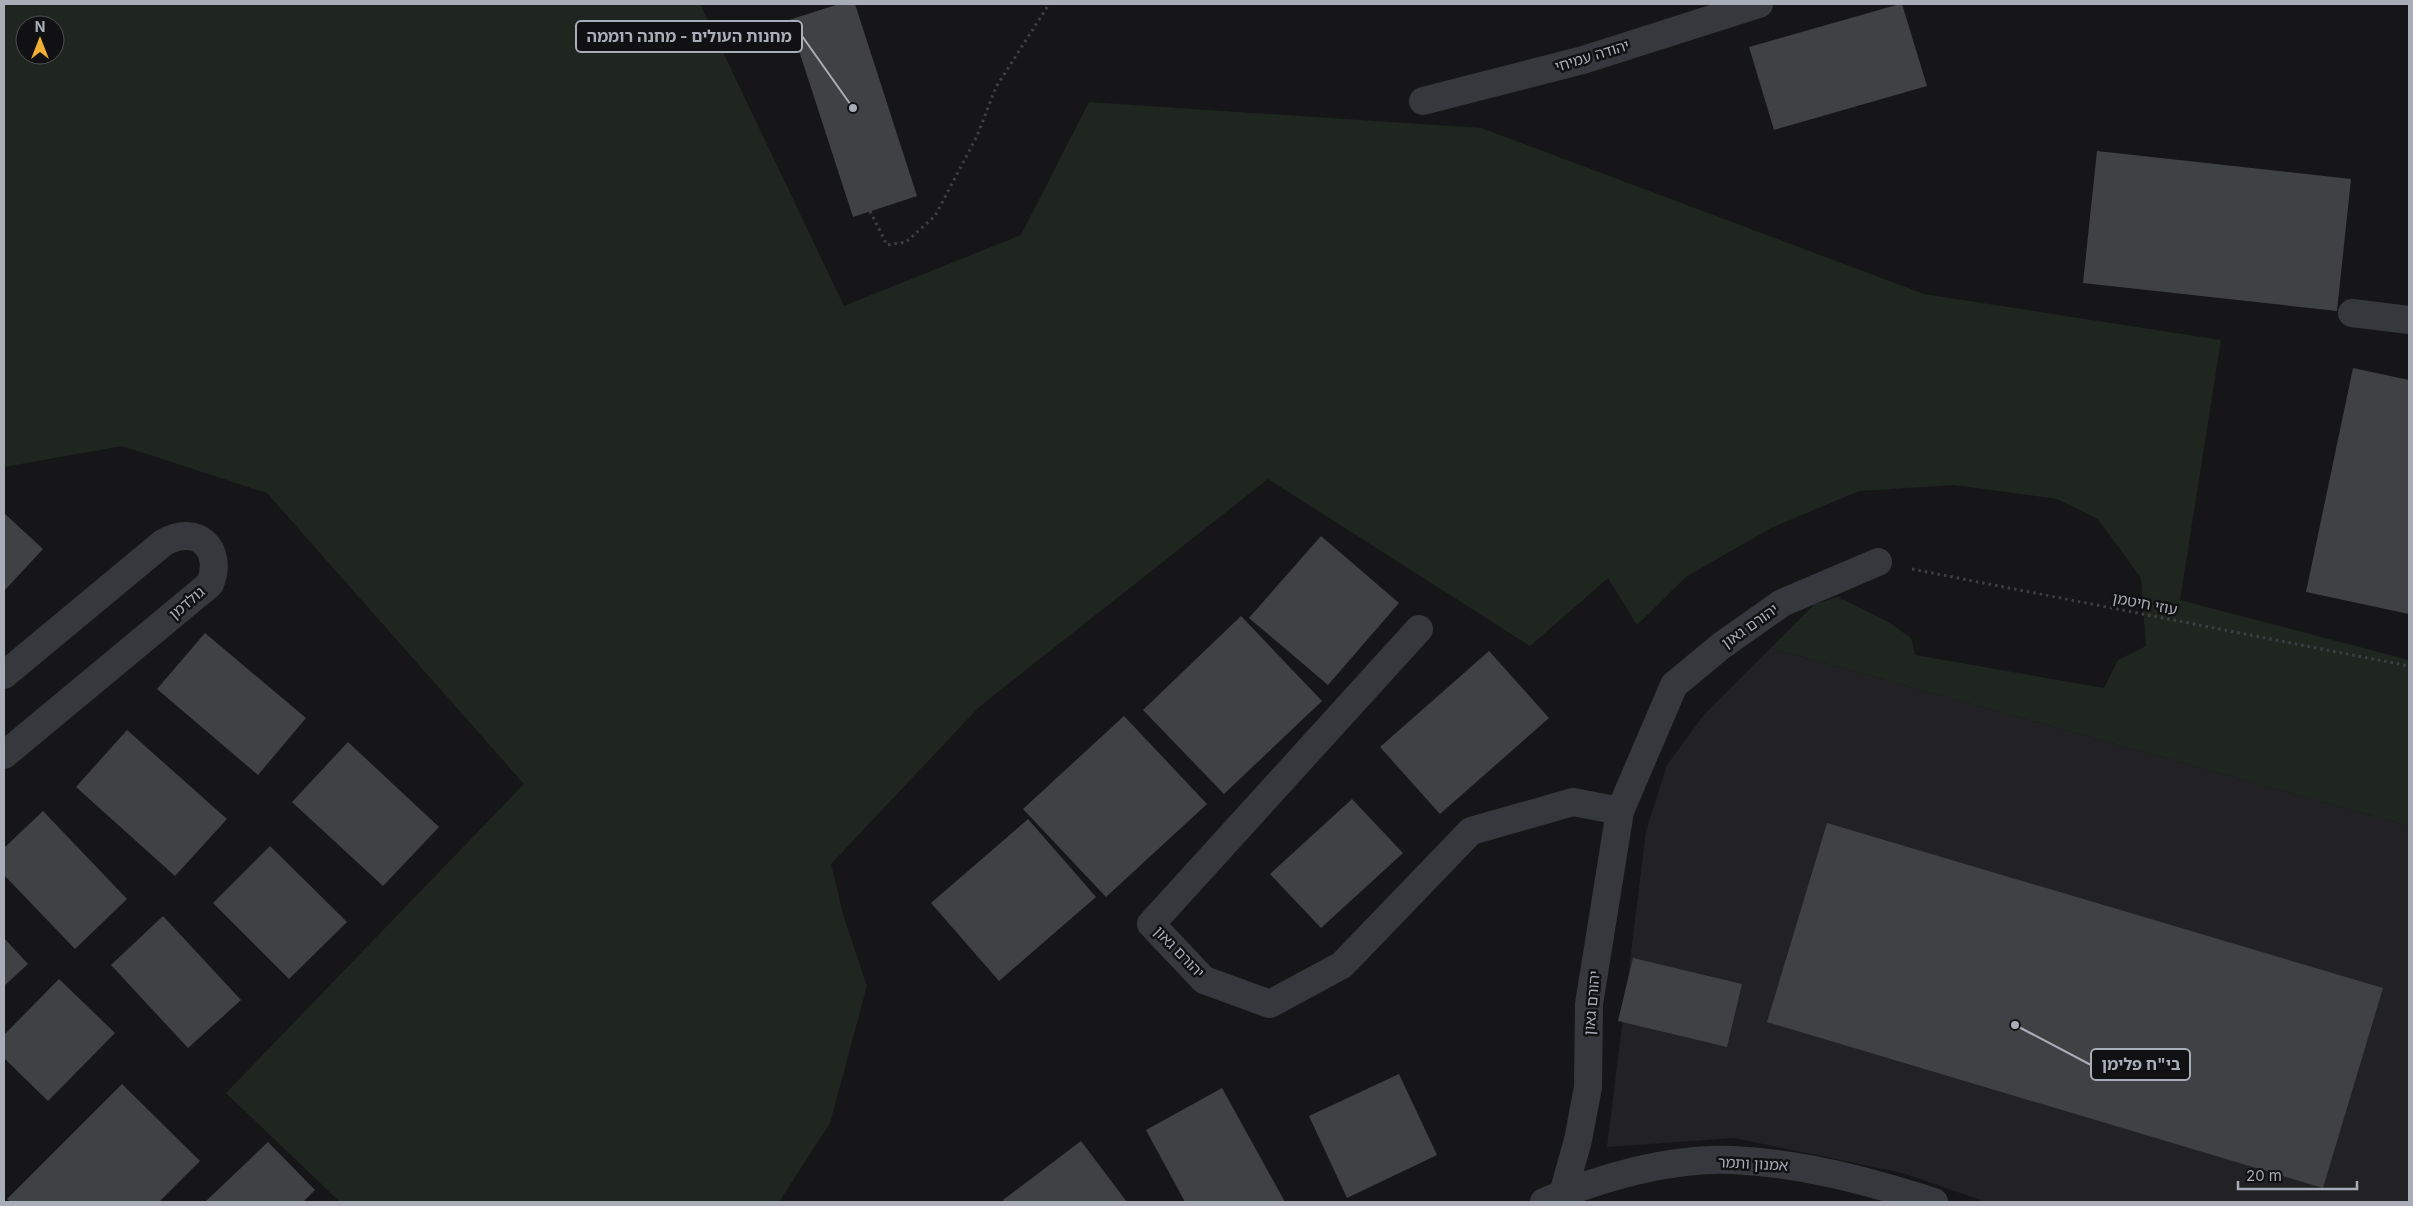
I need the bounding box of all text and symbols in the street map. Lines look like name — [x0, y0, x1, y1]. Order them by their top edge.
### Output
north arrow — [15, 15, 65, 65]
text: N — [35, 18, 45, 35]
callout: מחנות העולים - מחנה רוממה — [576, 21, 802, 52]
text: מחנות העולים - מחנה רוממה — [586, 26, 792, 46]
street label: יהודה עמיחי — [1552, 35, 1631, 76]
street label: גולדמן — [165, 582, 209, 623]
street label: עוזי חיטמן — [2111, 588, 2179, 619]
street label: יהורם גאון — [1718, 599, 1782, 652]
street label: יהורם גאון — [1150, 922, 1209, 982]
street label: יהורם גאון — [1579, 970, 1604, 1036]
callout: בי"ח פלימן — [2091, 1049, 2190, 1080]
text: בי"ח פלימן — [2101, 1054, 2181, 1074]
street label: אמנון ותמר — [1717, 1152, 1789, 1175]
scale bar — [2238, 1158, 2357, 1190]
text: 20 m — [2246, 1166, 2282, 1185]

